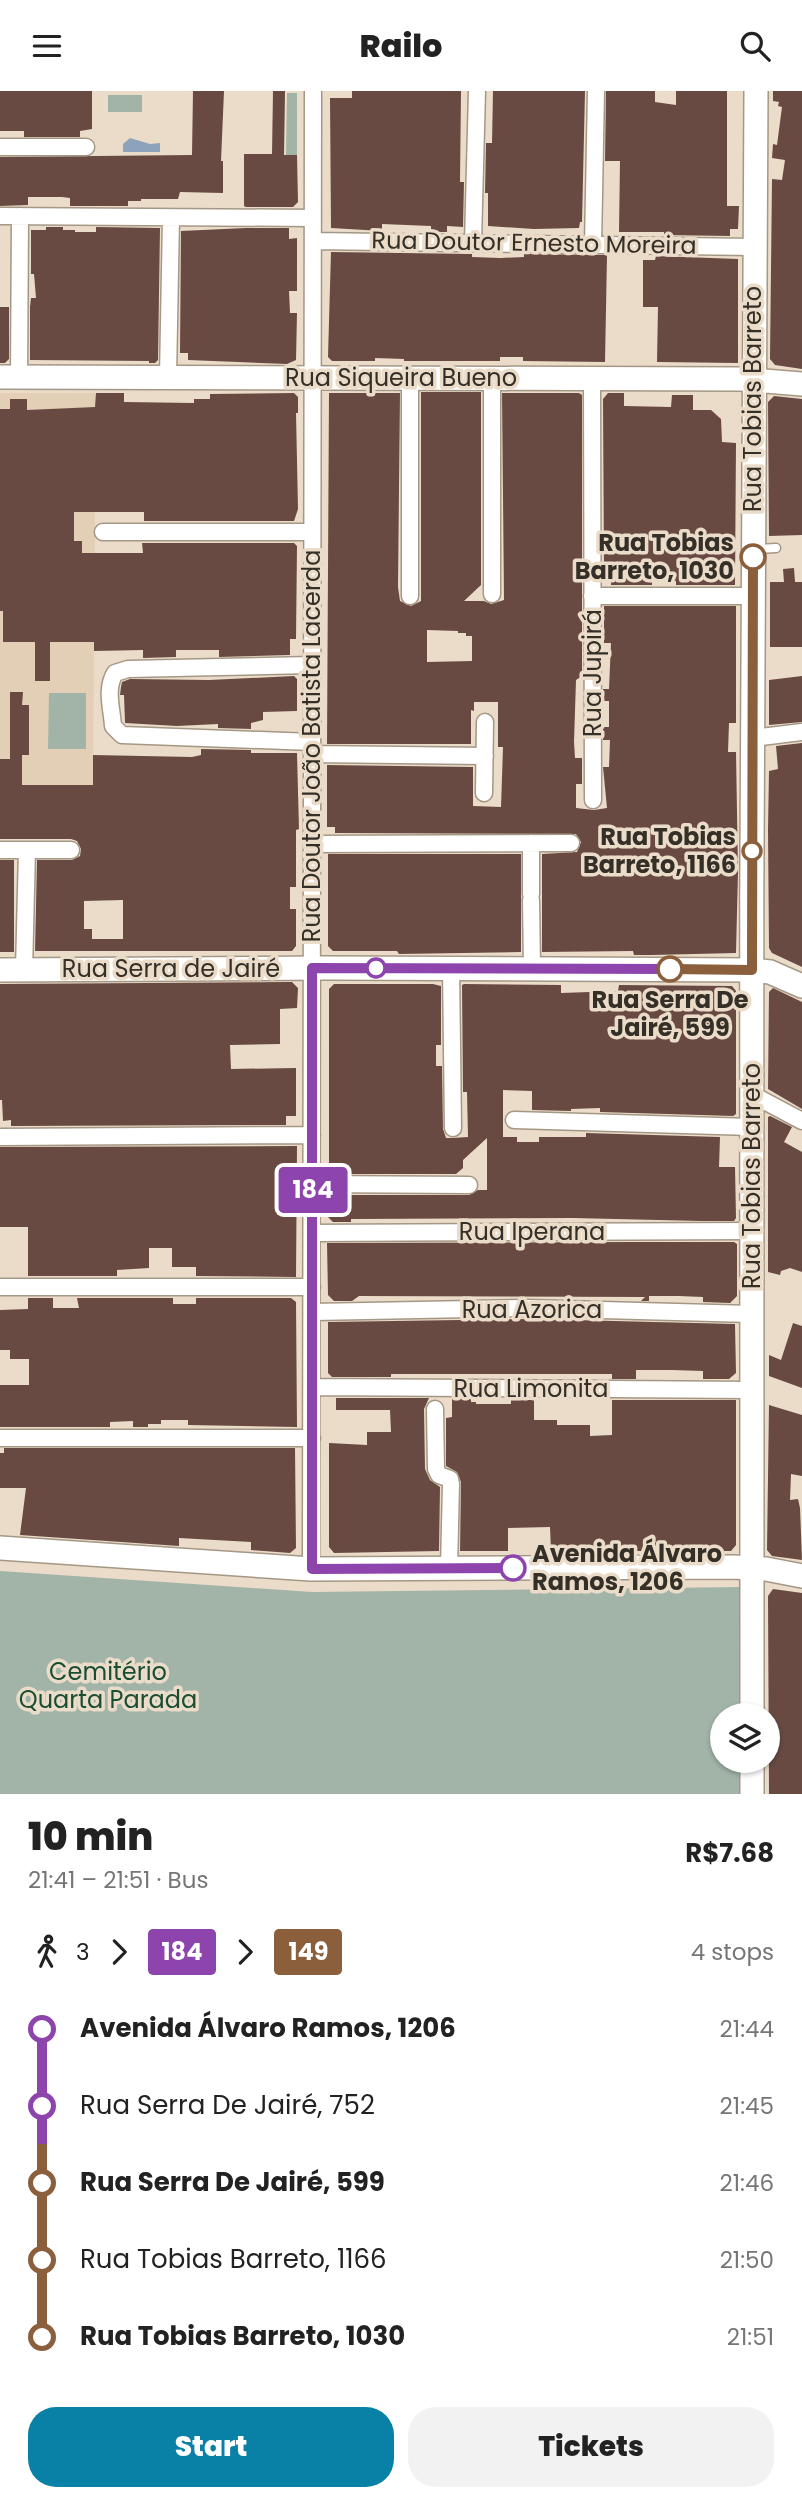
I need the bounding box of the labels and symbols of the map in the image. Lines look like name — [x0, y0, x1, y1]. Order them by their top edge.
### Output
street label: Rua Doutor Ernesto Moreira — [371, 223, 697, 262]
street label: Rua Tobias Barreto — [736, 286, 769, 512]
street label: Rua Siqueira Bueno — [285, 361, 517, 394]
place label: Rua Tobias Barreto, 1030 — [575, 526, 734, 587]
marker: Rua Tobias Barreto, 1030 — [740, 544, 766, 570]
street label: Rua Doutor João Batista Lacerda — [295, 550, 328, 942]
street label: Rua Jupirá — [576, 609, 609, 737]
place label: Rua Tobias Barreto, 1166 — [583, 820, 736, 881]
marker: Rua Tobias Barreto, 1166 — [742, 841, 762, 861]
street label: Rua Serra de Jairé — [62, 952, 280, 985]
marker: Rua Serra De Jairé, 599 — [657, 956, 683, 982]
unlabelled marker — [366, 958, 386, 978]
place label: Rua Serra De Jairé, 599 — [592, 983, 749, 1044]
street label: Rua Tobias Barreto — [735, 1063, 768, 1289]
line badge: 184 — [273, 1167, 353, 1213]
street label: Rua Iperana — [459, 1215, 605, 1248]
street label: Rua Azorica — [462, 1293, 602, 1326]
street label: Rua Limonita — [453, 1372, 609, 1405]
place label: Avenida Álvaro Ramos, 1206 — [532, 1537, 722, 1598]
marker: Avenida Álvaro Ramos, 1206 — [500, 1555, 526, 1581]
park label: Cemitério Quarta Parada — [19, 1655, 197, 1716]

